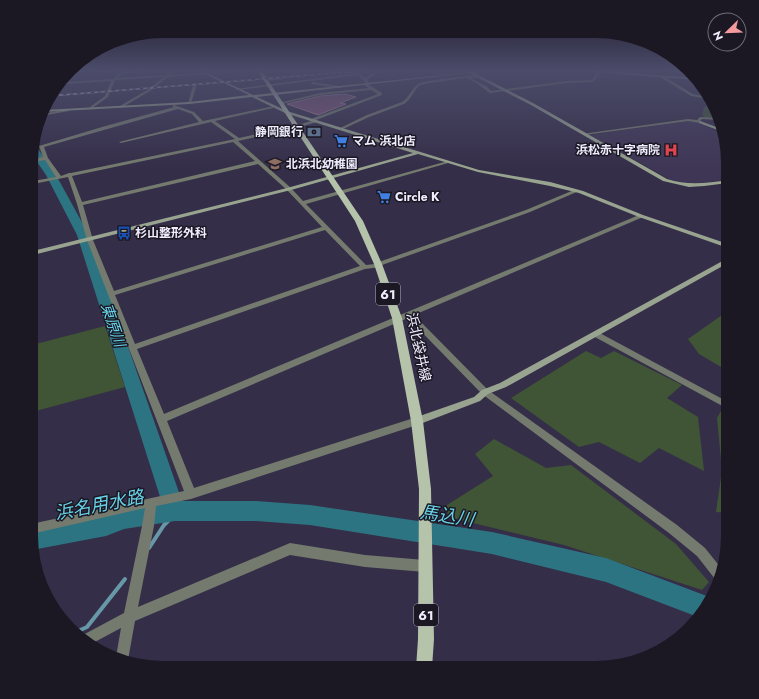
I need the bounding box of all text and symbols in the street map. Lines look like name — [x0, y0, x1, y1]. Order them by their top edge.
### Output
north arrow — [707, 12, 747, 52]
text: N — [709, 29, 727, 43]
place label: 静岡銀行 — [255, 123, 303, 141]
bank icon: 静岡銀行 — [306, 124, 322, 140]
place label: マム 浜北店 — [352, 132, 416, 150]
supermarket icon: マム 浜北店 — [333, 133, 349, 149]
place label: 浜松赤十字病院 — [576, 141, 660, 159]
hospital icon: 浜松赤十字病院 — [663, 142, 679, 158]
place label: 北浜北幼稚園 — [286, 155, 358, 173]
school or university icon: 北浜北幼稚園 — [267, 156, 283, 172]
place label: Circle K — [395, 188, 440, 206]
supermarket icon: Circle K — [376, 189, 392, 205]
place label: 杉山整形外科 — [135, 224, 207, 242]
bus stop icon: 杉山整形外科 — [116, 225, 132, 241]
road number: 61 — [376, 283, 400, 305]
water label: 東原川 — [95, 300, 131, 352]
street label: 浜北袋井線 — [402, 311, 436, 383]
water label: 浜名用水路 — [52, 483, 148, 526]
water label: 馬込川 — [418, 499, 478, 533]
road number: 61 — [414, 604, 438, 626]

